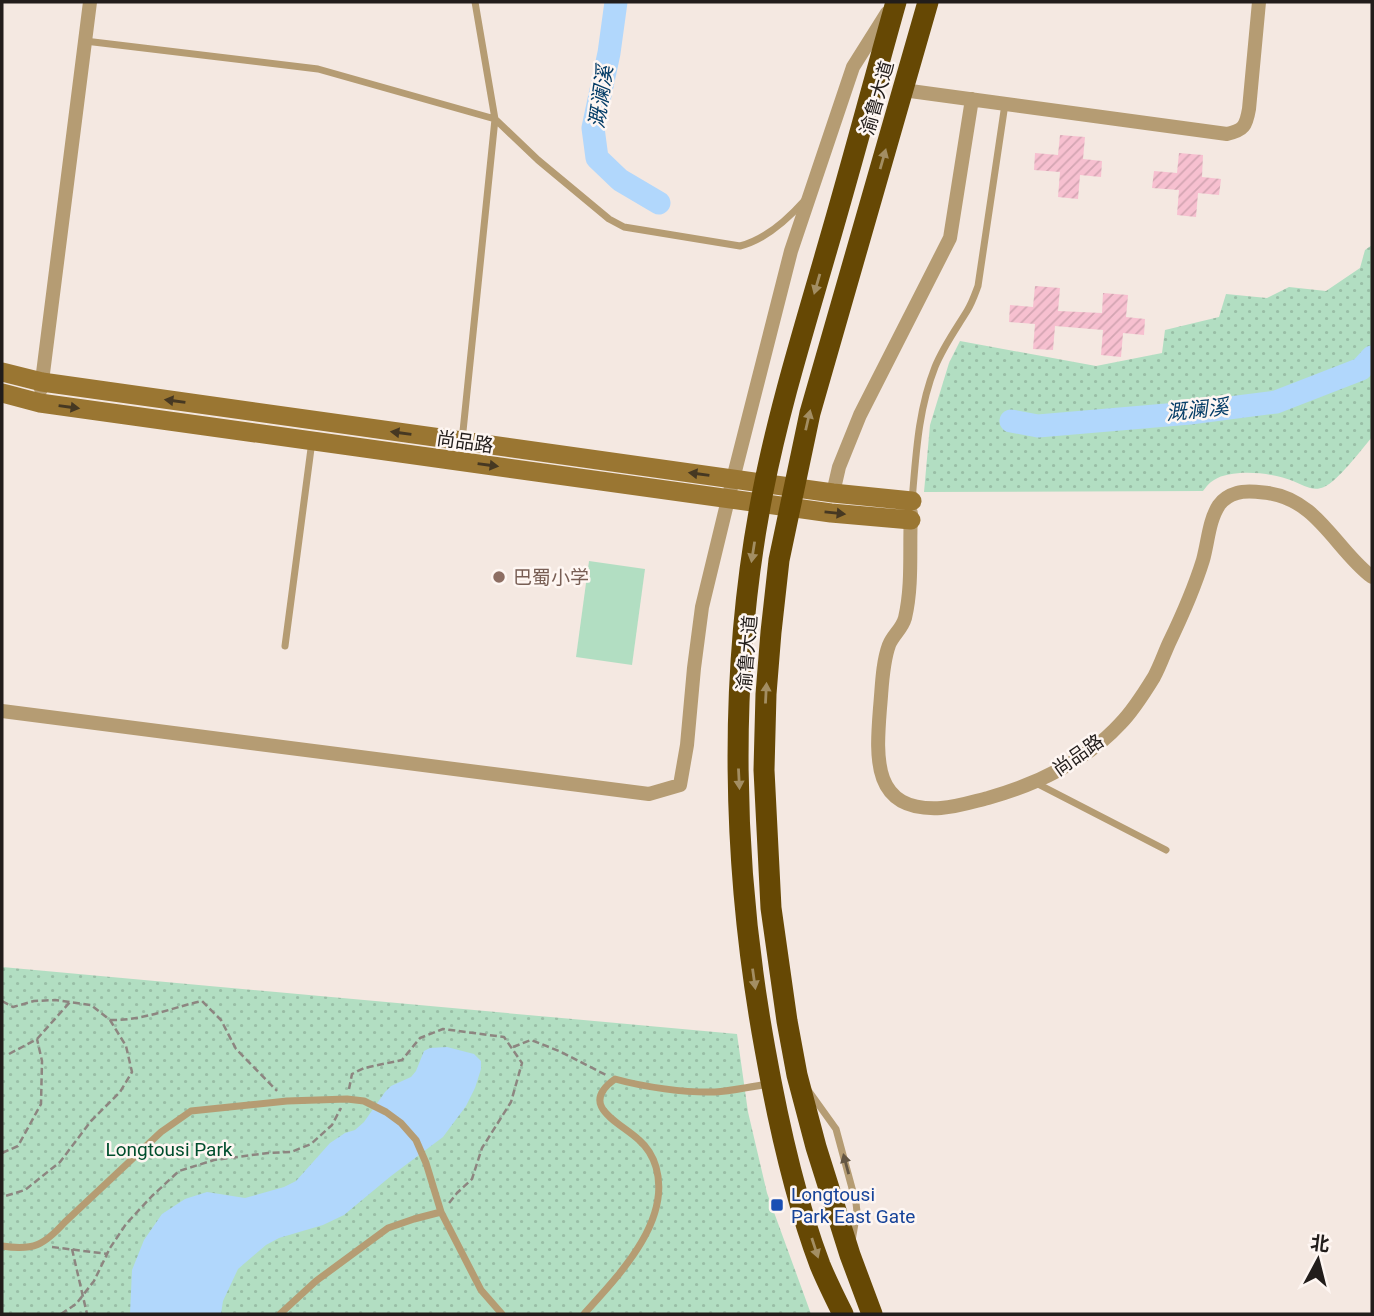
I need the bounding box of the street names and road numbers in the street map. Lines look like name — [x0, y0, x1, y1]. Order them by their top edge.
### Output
street label: 渝鲁大道 — [855, 58, 899, 138]
street label: 尚品路 — [435, 427, 495, 457]
street label: 渝鲁大道 — [732, 614, 762, 692]
street label: 尚品路 — [1048, 729, 1108, 781]

